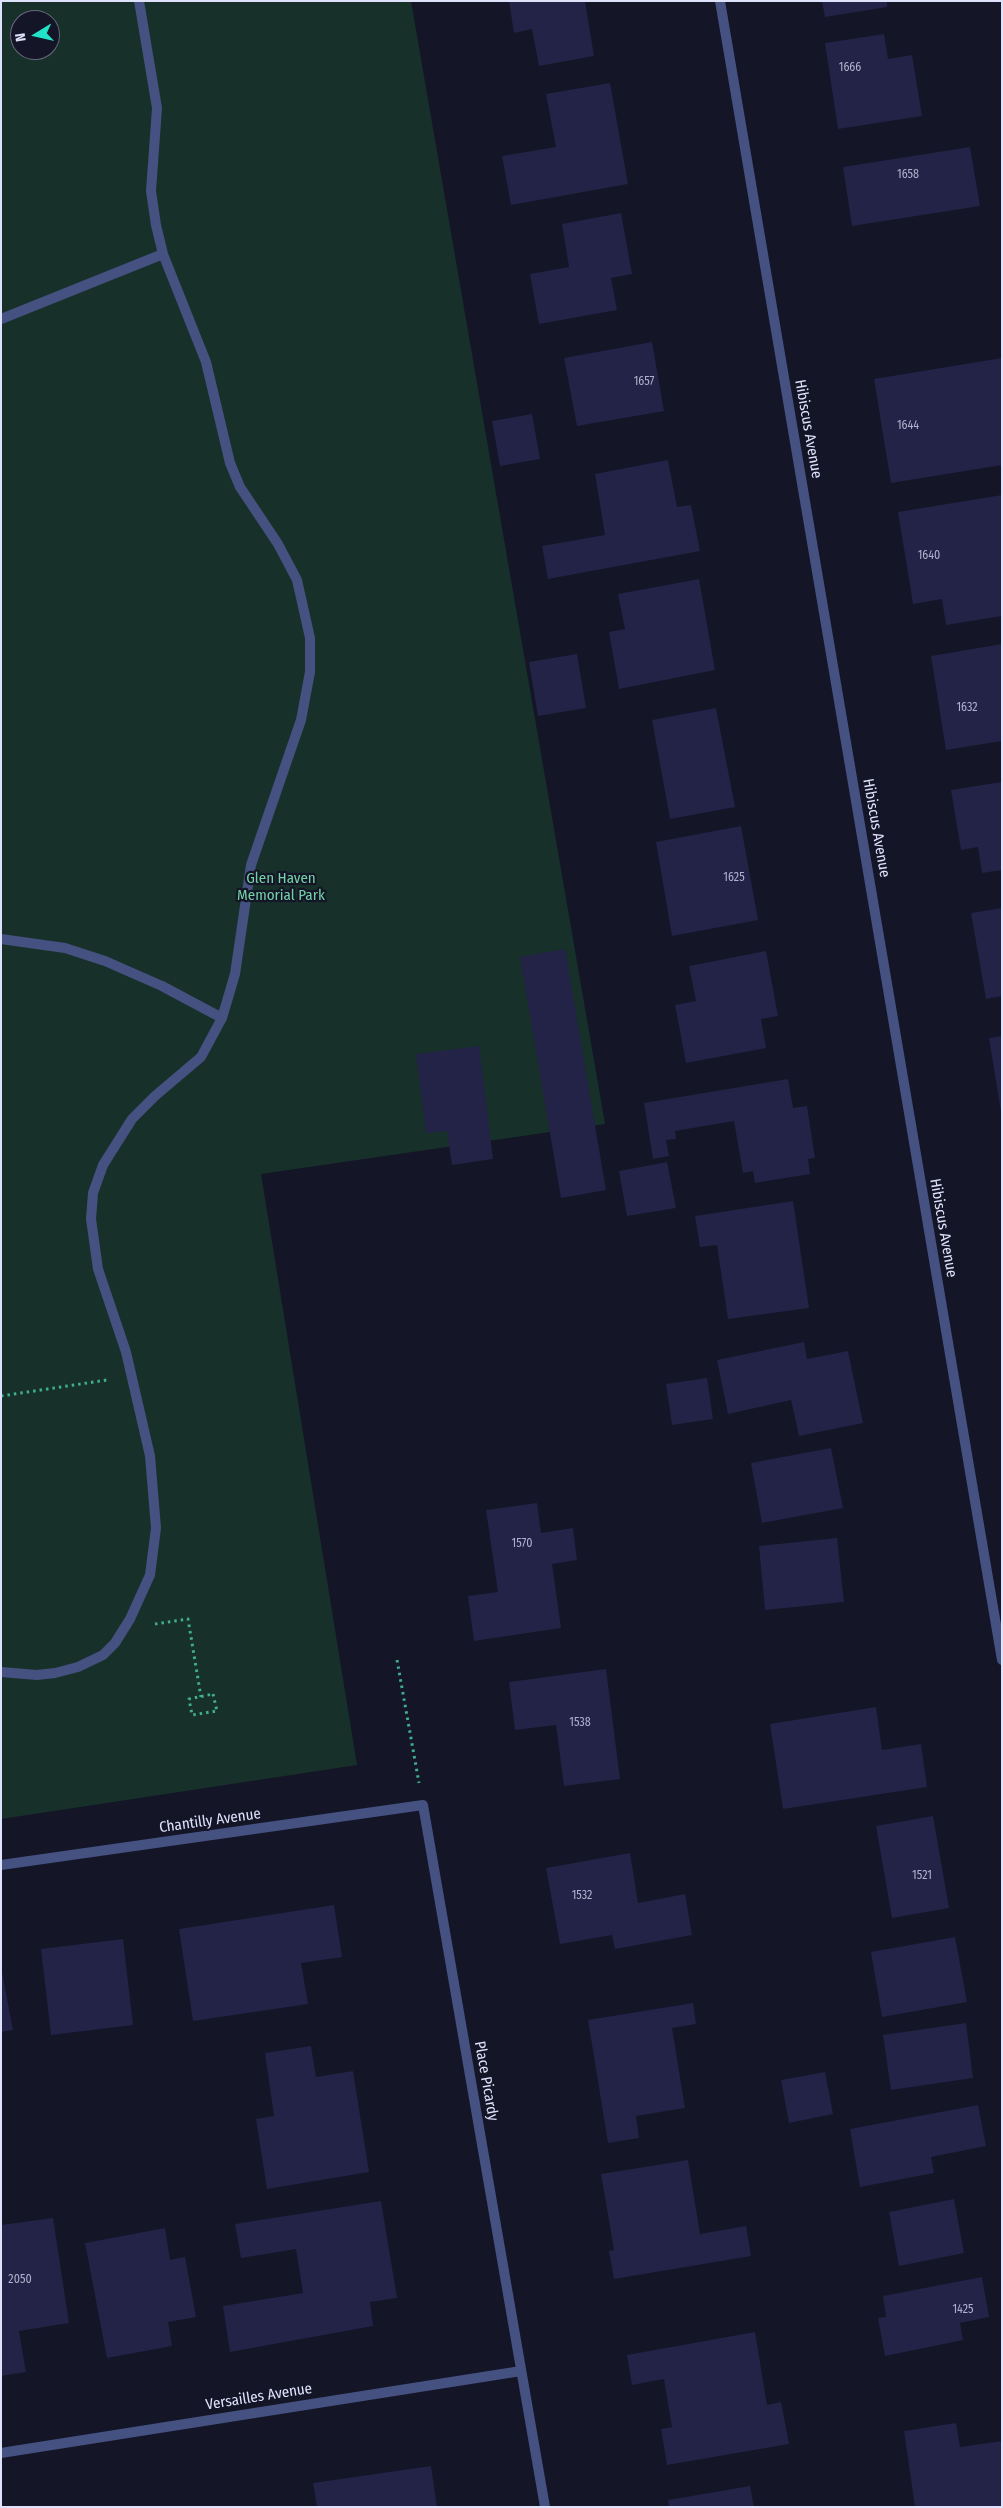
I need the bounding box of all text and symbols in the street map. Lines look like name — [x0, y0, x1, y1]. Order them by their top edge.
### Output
north arrow — [10, 10, 60, 60]
text: N — [12, 32, 30, 43]
house number: 1666 — [839, 61, 861, 75]
house number: 1658 — [897, 168, 919, 182]
house number: 1657 — [634, 375, 654, 389]
street label: Hibiscus Avenue — [790, 378, 826, 480]
house number: 1644 — [897, 419, 919, 433]
house number: 1640 — [918, 549, 940, 563]
house number: 1632 — [956, 701, 978, 715]
street label: Hibiscus Avenue — [858, 777, 894, 879]
park label: Glen Haven Memorial Park — [237, 870, 325, 905]
house number: 1625 — [723, 871, 745, 885]
street label: Hibiscus Avenue — [925, 1177, 961, 1279]
house number: 1570 — [512, 1537, 532, 1551]
house number: 1538 — [569, 1716, 591, 1730]
street label: Chantilly Avenue — [158, 1805, 262, 1837]
house number: 1521 — [912, 1869, 932, 1883]
house number: 1532 — [572, 1889, 592, 1903]
street label: Place Picardy — [470, 2040, 502, 2122]
house number: 2050 — [8, 2273, 32, 2287]
house number: 1425 — [952, 2303, 974, 2317]
street label: Versailles Avenue — [205, 2380, 313, 2414]

